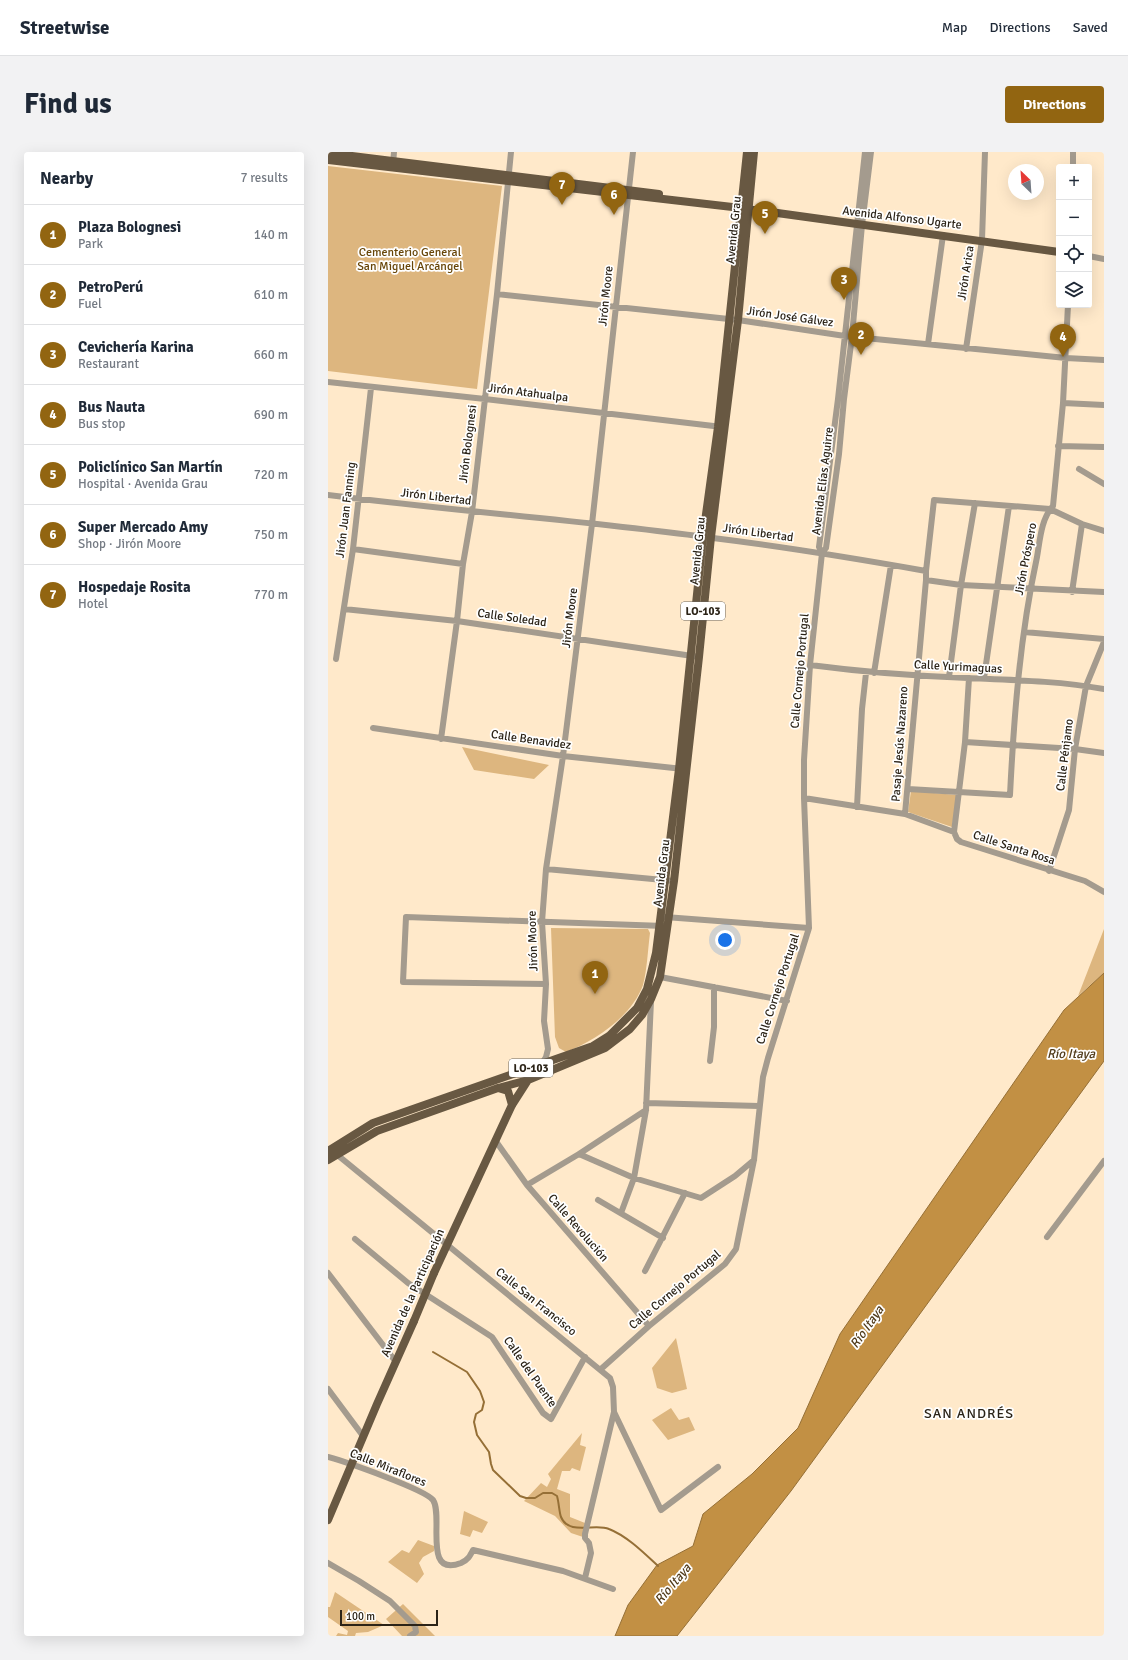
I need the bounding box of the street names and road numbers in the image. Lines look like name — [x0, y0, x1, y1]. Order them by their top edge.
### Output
street label: Avenida Grau — [723, 195, 745, 265]
street label: Avenida Alfonso Ugarte — [842, 203, 962, 233]
street label: Jirón Arica — [954, 245, 978, 301]
street label: Jirón Moore — [595, 265, 617, 327]
street label: Jirón José Gálvez — [746, 303, 834, 331]
street label: Jirón Atahualpa — [487, 381, 569, 405]
street label: Jirón Bolognesi — [456, 404, 480, 484]
street label: Avenida Elías Aguirre — [809, 426, 837, 536]
street label: Jirón Juan Fanning — [333, 461, 359, 559]
street label: Jirón Libertad — [400, 485, 472, 509]
street label: Avenida Grau — [687, 516, 709, 586]
street label: Jirón Libertad — [722, 521, 794, 545]
street label: Jirón Próspero — [1012, 522, 1040, 596]
street label: Jirón Moore — [559, 587, 581, 649]
road number: LO-103 — [681, 602, 725, 620]
street label: Calle Soledad — [476, 606, 548, 630]
street label: Calle Cornejo Portugal — [788, 612, 813, 729]
street label: Calle Yurimaguas — [913, 657, 1003, 677]
street label: Pasaje Jesús Nazareno — [888, 686, 912, 802]
street label: Calle Pénjamo — [1053, 718, 1077, 792]
street label: Calle Benavidez — [490, 727, 572, 753]
street label: Calle Santa Rosa — [971, 828, 1057, 868]
street label: Avenida Grau — [650, 838, 674, 908]
street label: Jirón Moore — [524, 910, 542, 972]
street label: Calle Cornejo Portugal — [753, 931, 803, 1046]
road number: LO-103 — [509, 1059, 553, 1077]
street label: Calle Revolución — [544, 1191, 612, 1265]
street label: Avenida de la Participación — [378, 1227, 448, 1359]
street label: Calle Cornejo Portugal — [626, 1247, 724, 1333]
street label: Calle San Francisco — [493, 1265, 579, 1339]
street label: Calle del Puente — [500, 1334, 560, 1410]
street label: Calle Miraflores — [348, 1446, 428, 1490]

